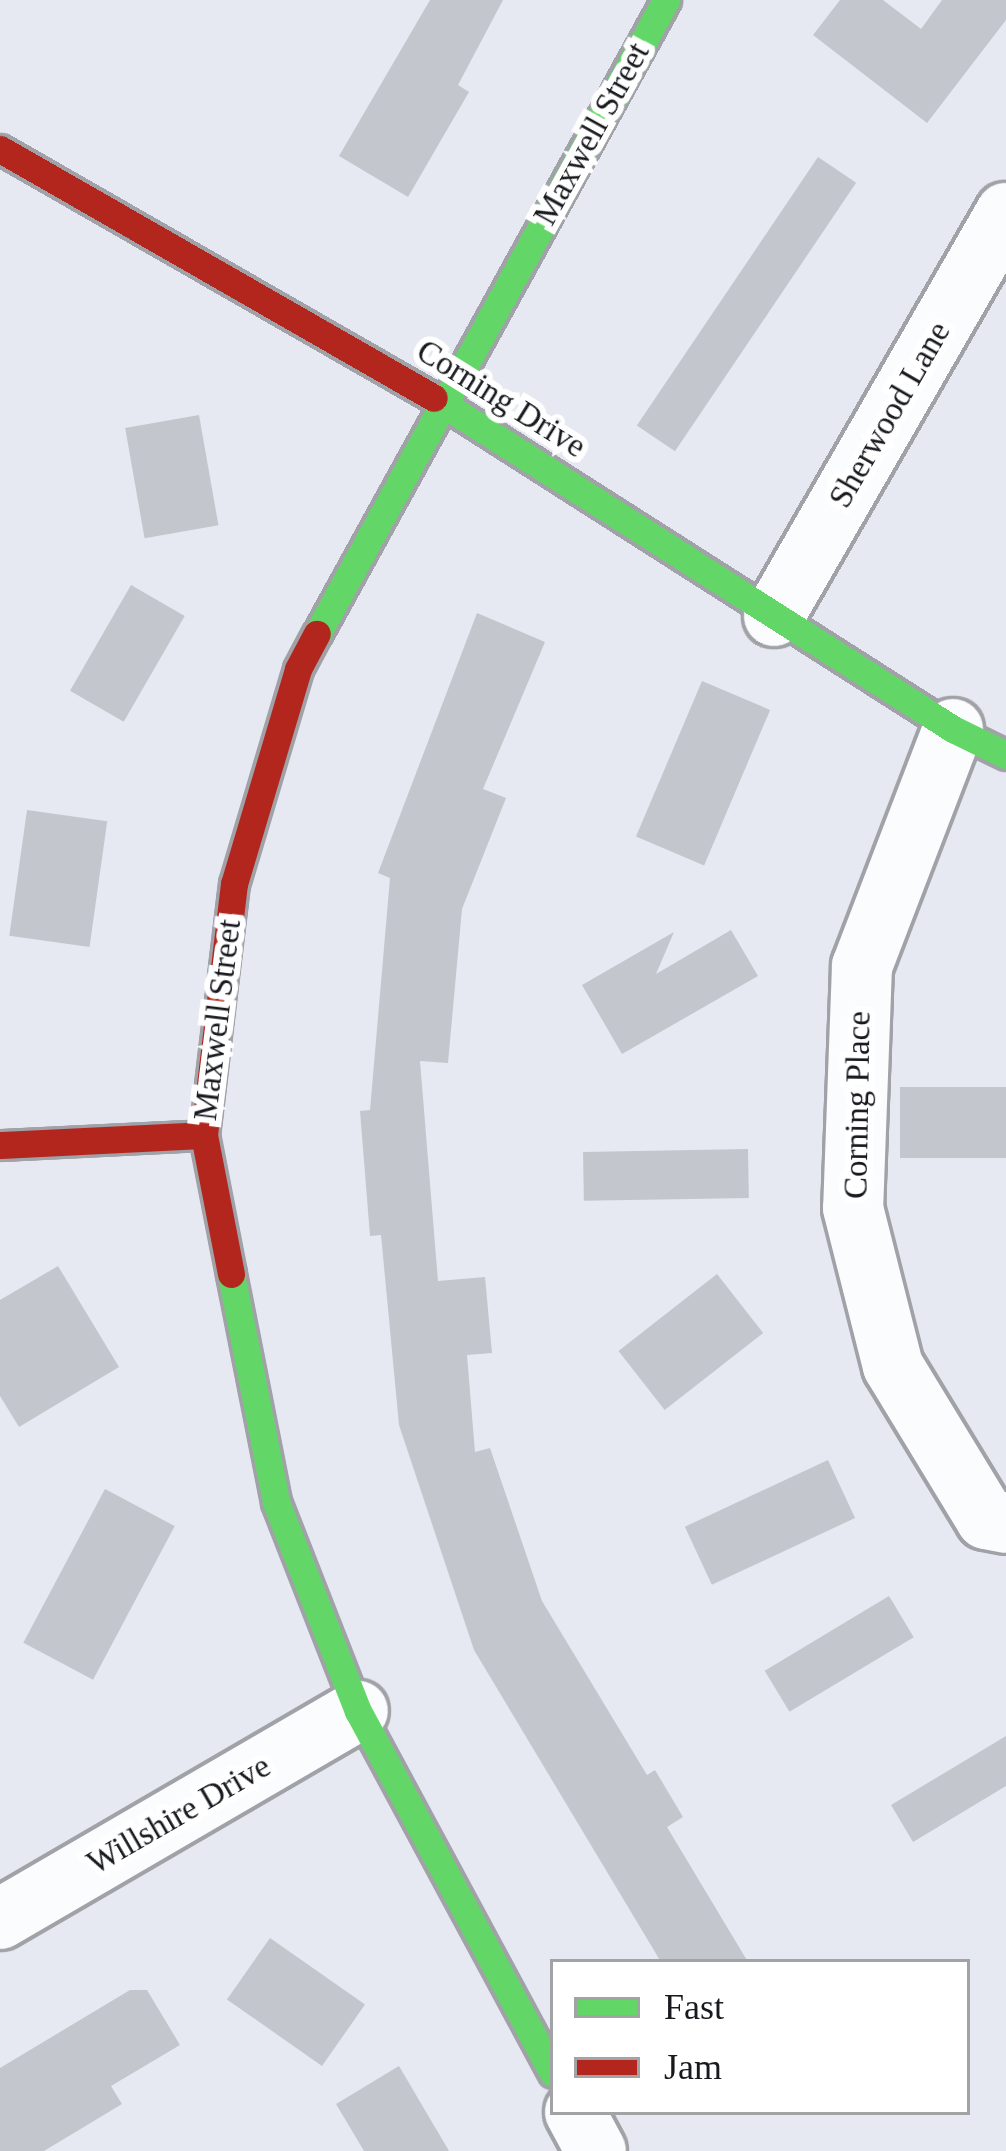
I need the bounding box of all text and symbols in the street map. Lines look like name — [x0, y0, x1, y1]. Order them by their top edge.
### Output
street label: Maxwell Street — [526, 36, 658, 232]
street label: Sherwood Lane — [821, 315, 959, 515]
street label: Corning Drive — [409, 331, 593, 467]
street label: Maxwell Street — [186, 917, 250, 1123]
street label: Corning Place — [837, 1011, 879, 1199]
street label: Willshire Drive — [80, 1747, 278, 1883]
legend — [550, 1959, 970, 2115]
text: Fast — [664, 1987, 724, 2027]
text: Jam — [664, 2047, 722, 2087]

